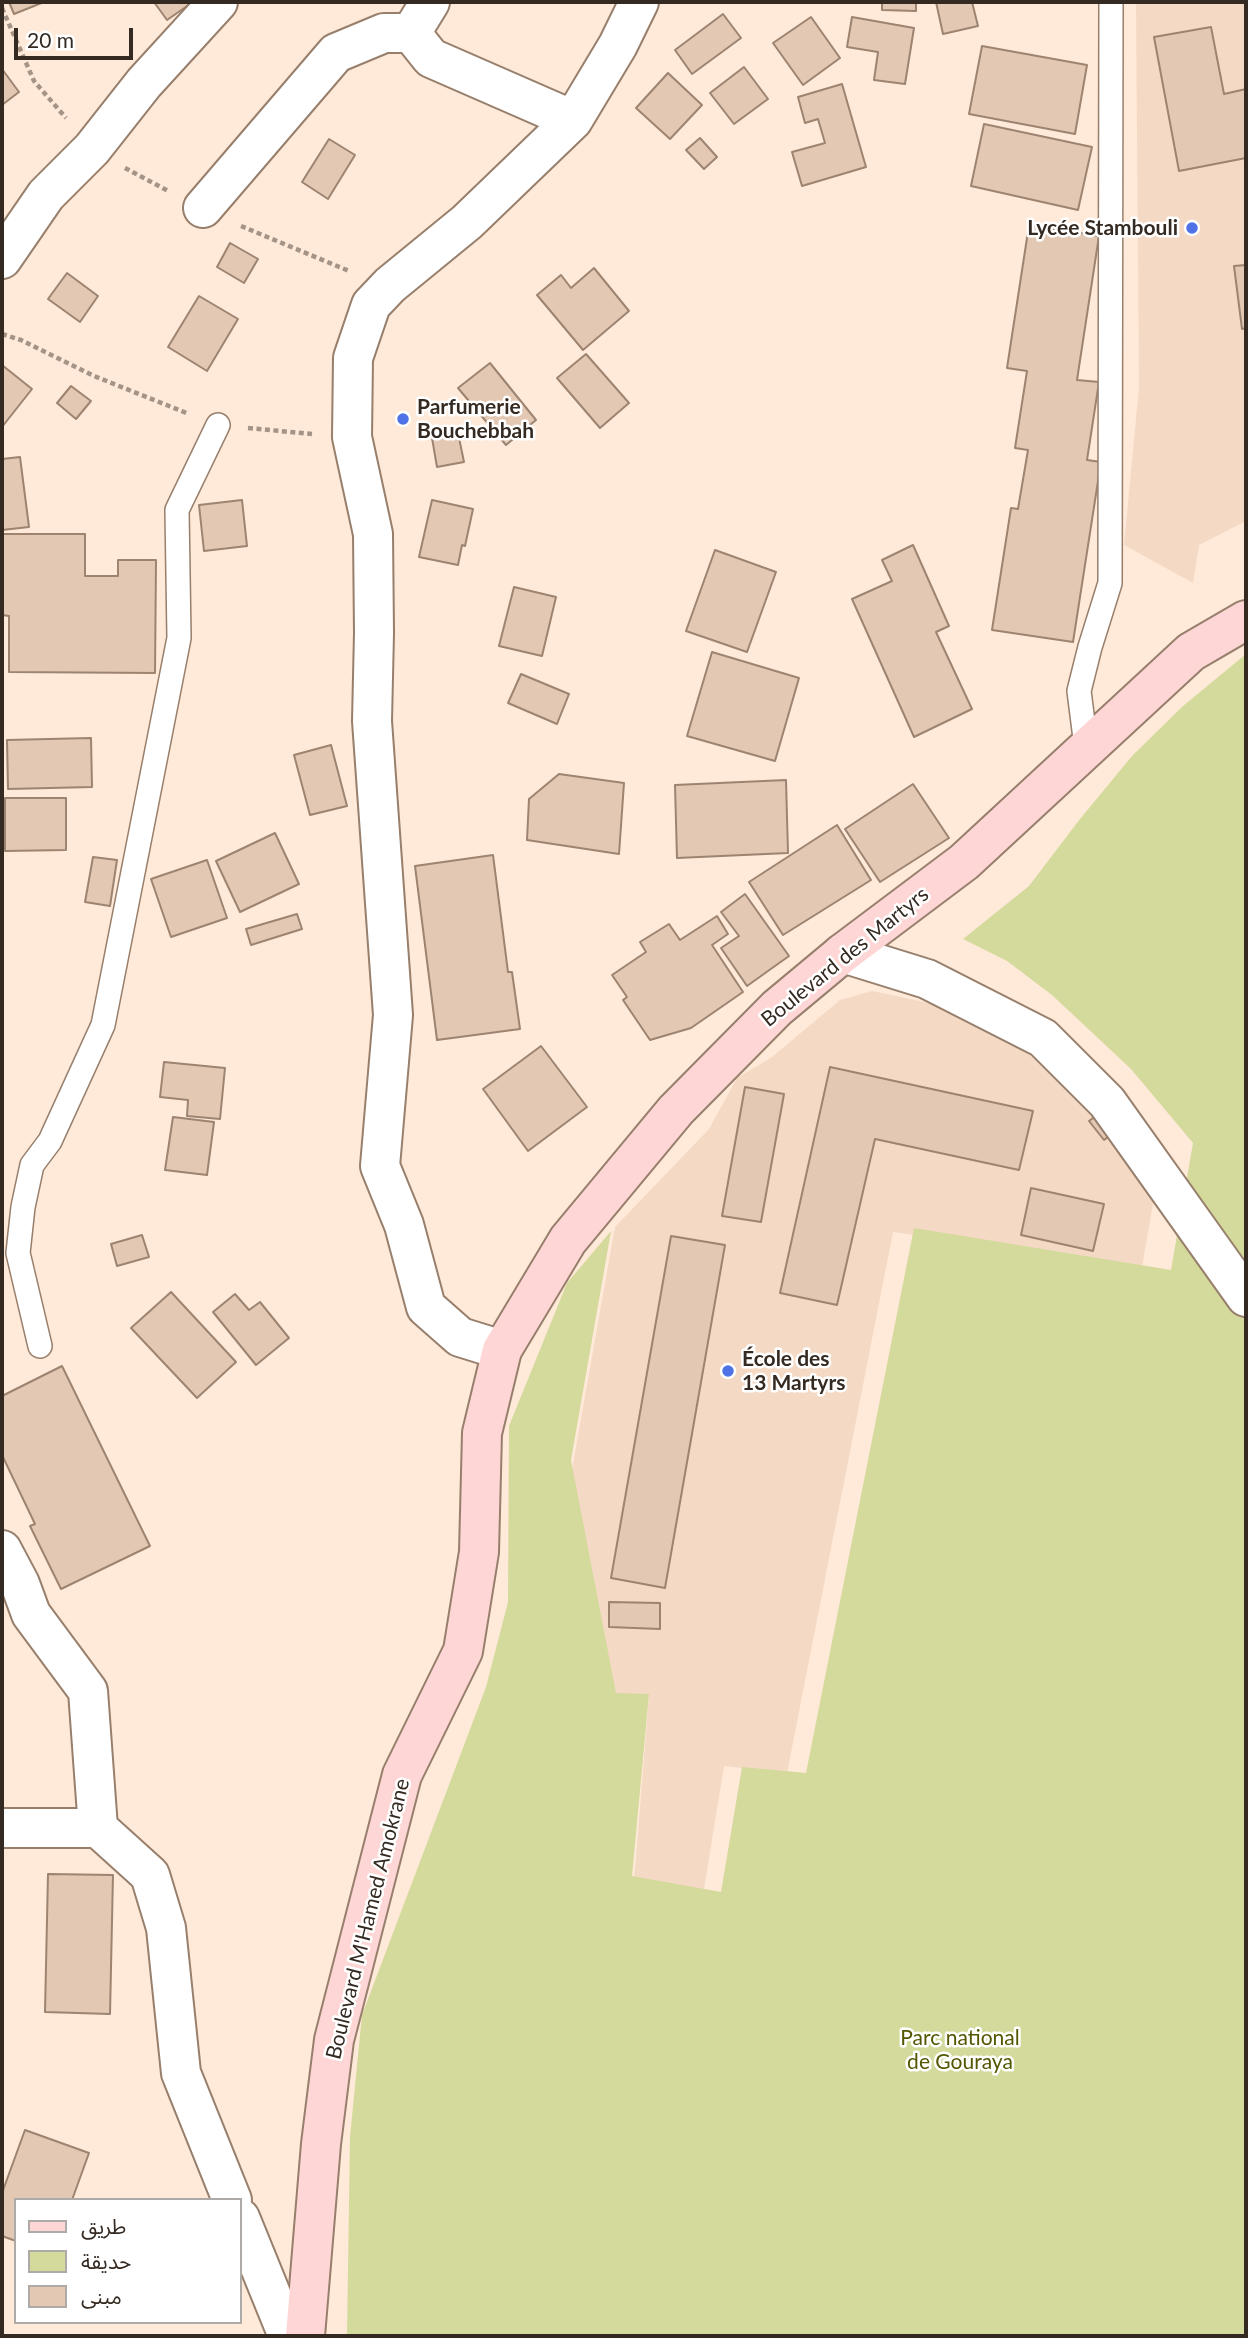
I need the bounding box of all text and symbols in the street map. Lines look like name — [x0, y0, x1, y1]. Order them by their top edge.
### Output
scale bar — [18, 14, 136, 58]
text: 20 m — [27, 27, 74, 52]
place label: Lycée Stambouli — [1027, 215, 1178, 241]
marker: Lycée Stambouli — [1184, 220, 1200, 236]
place label: Parfumerie Bouchebbah — [417, 394, 534, 444]
marker: Parfumerie Bouchebbah — [395, 411, 411, 427]
street label: Boulevard des Martyrs — [756, 882, 934, 1032]
place label: École des 13 Martyrs — [742, 1346, 845, 1396]
marker: École des 13 Martyrs — [720, 1363, 736, 1379]
street label: Boulevard M'Hamed Amokrane — [321, 1776, 415, 2062]
park label: Parc national de Gouraya — [900, 2025, 1020, 2075]
legend — [14, 2198, 242, 2324]
text: طريق — [81, 2213, 126, 2238]
text: حديقة — [81, 2248, 131, 2273]
text: مبنى — [81, 2283, 122, 2308]

